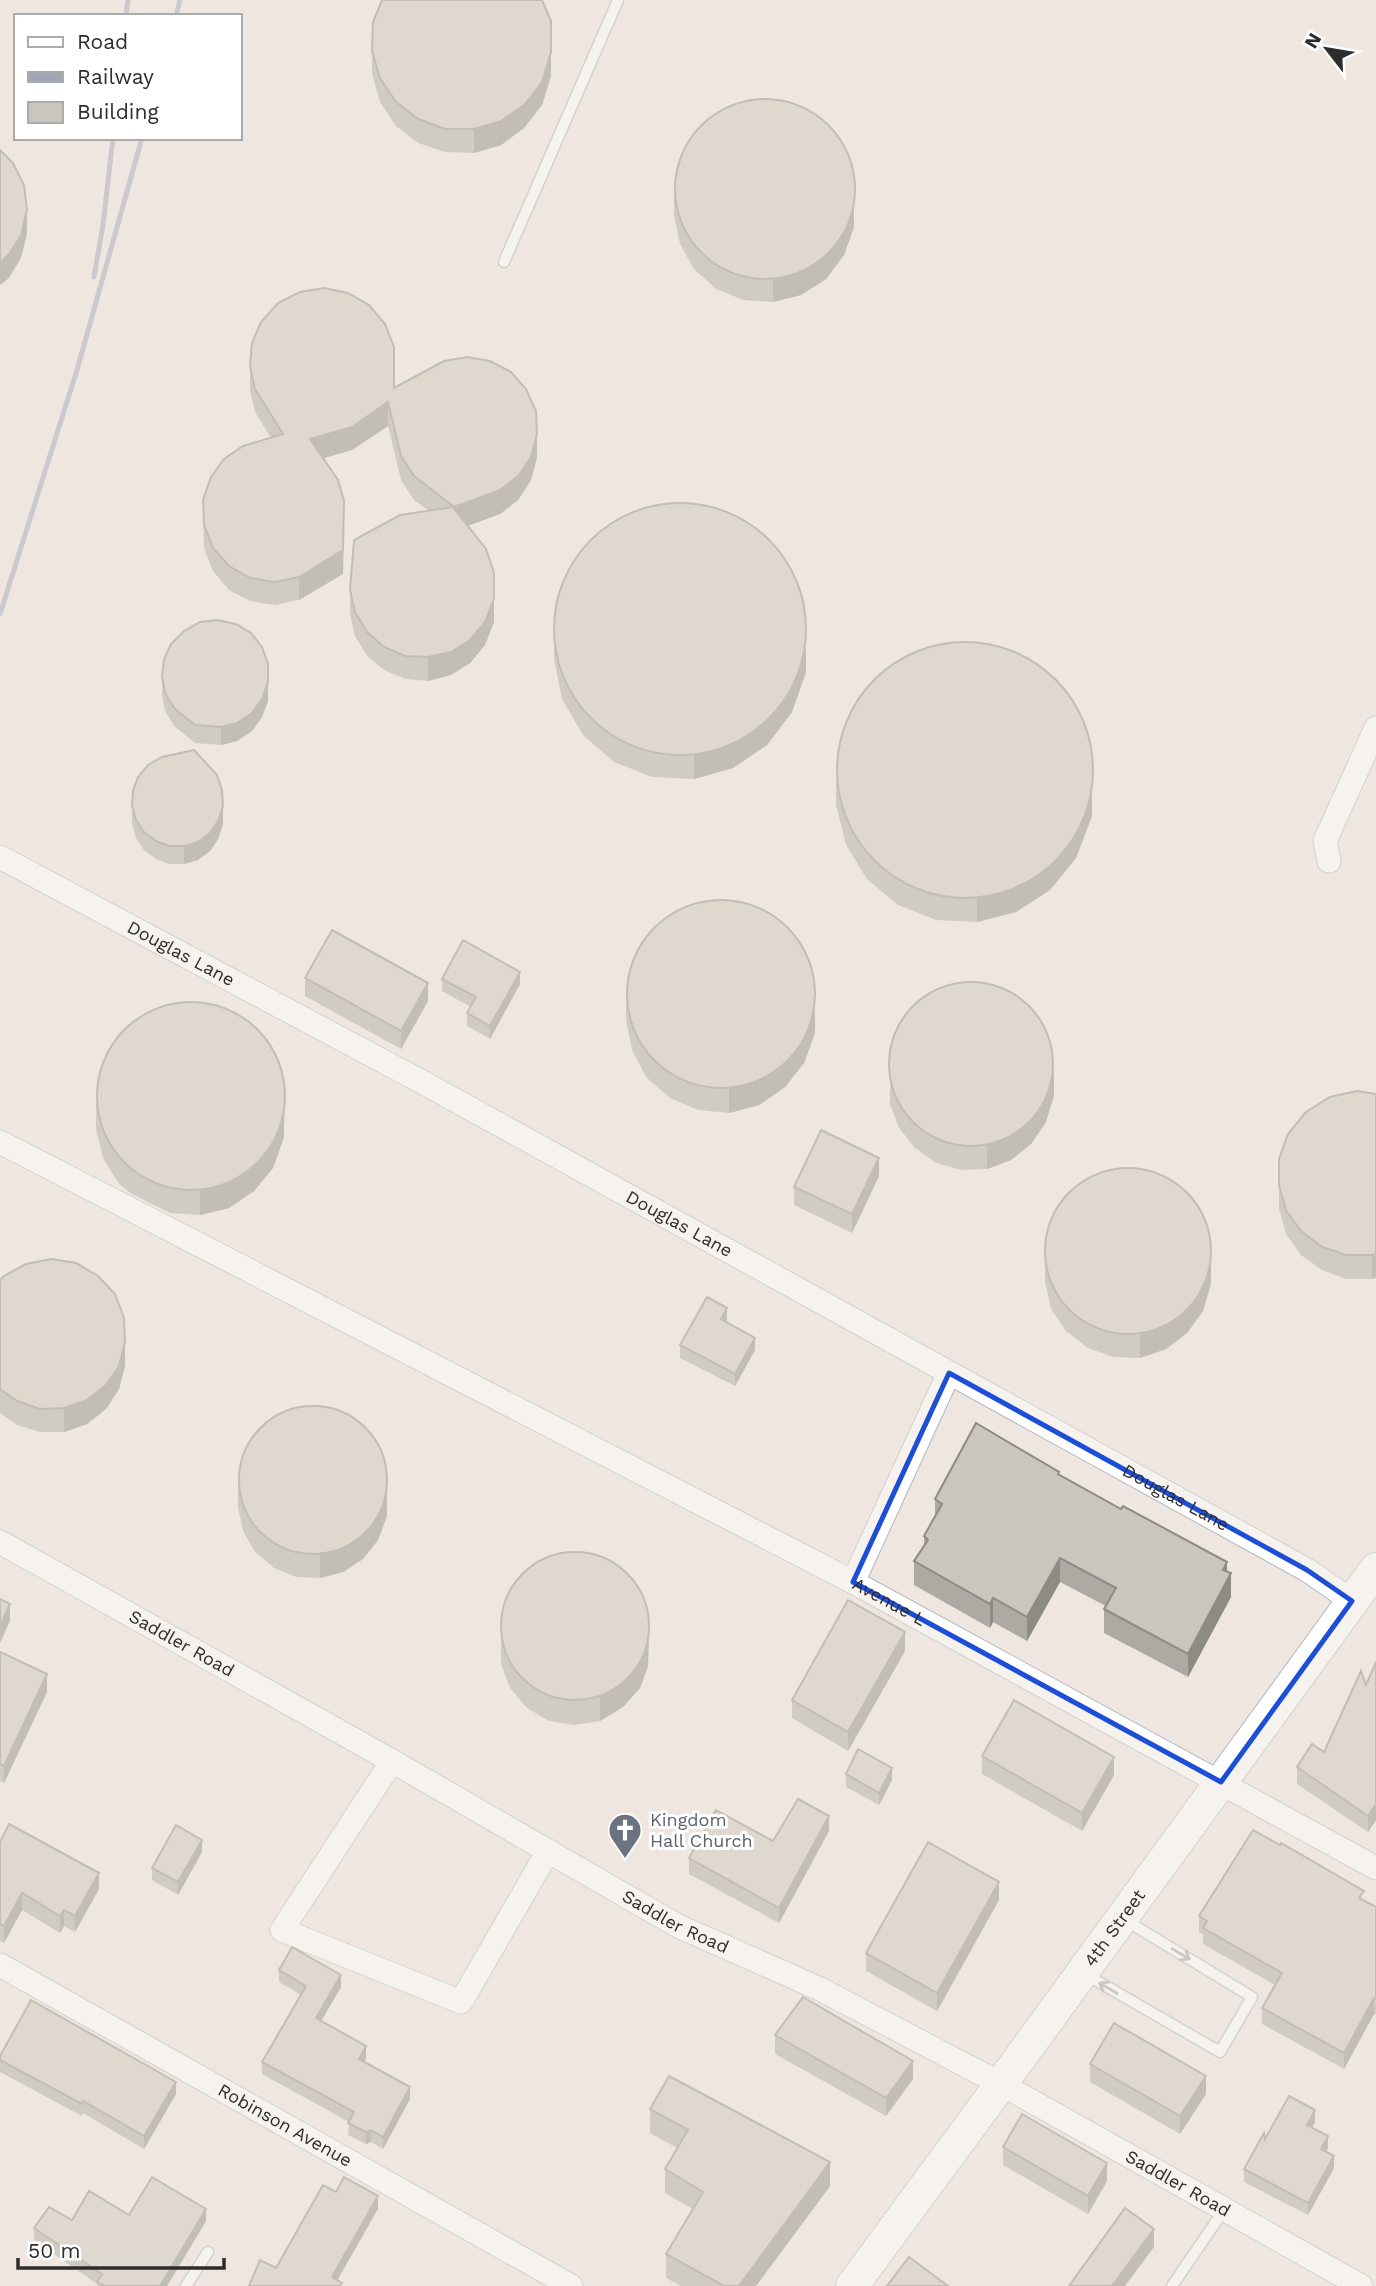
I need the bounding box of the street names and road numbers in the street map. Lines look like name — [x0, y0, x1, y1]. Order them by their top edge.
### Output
street label: Douglas Lane — [124, 916, 238, 990]
street label: Douglas Lane — [623, 1186, 736, 1261]
street label: Douglas Lane — [1119, 1459, 1233, 1535]
street label: Avenue L — [849, 1573, 930, 1630]
street label: Saddler Road — [126, 1605, 238, 1681]
street label: Saddler Road — [619, 1885, 732, 1957]
street label: 4th Street — [1079, 1885, 1149, 1970]
street label: Robinson Avenue — [215, 2079, 356, 2171]
street label: Saddler Road — [1122, 2145, 1235, 2221]

